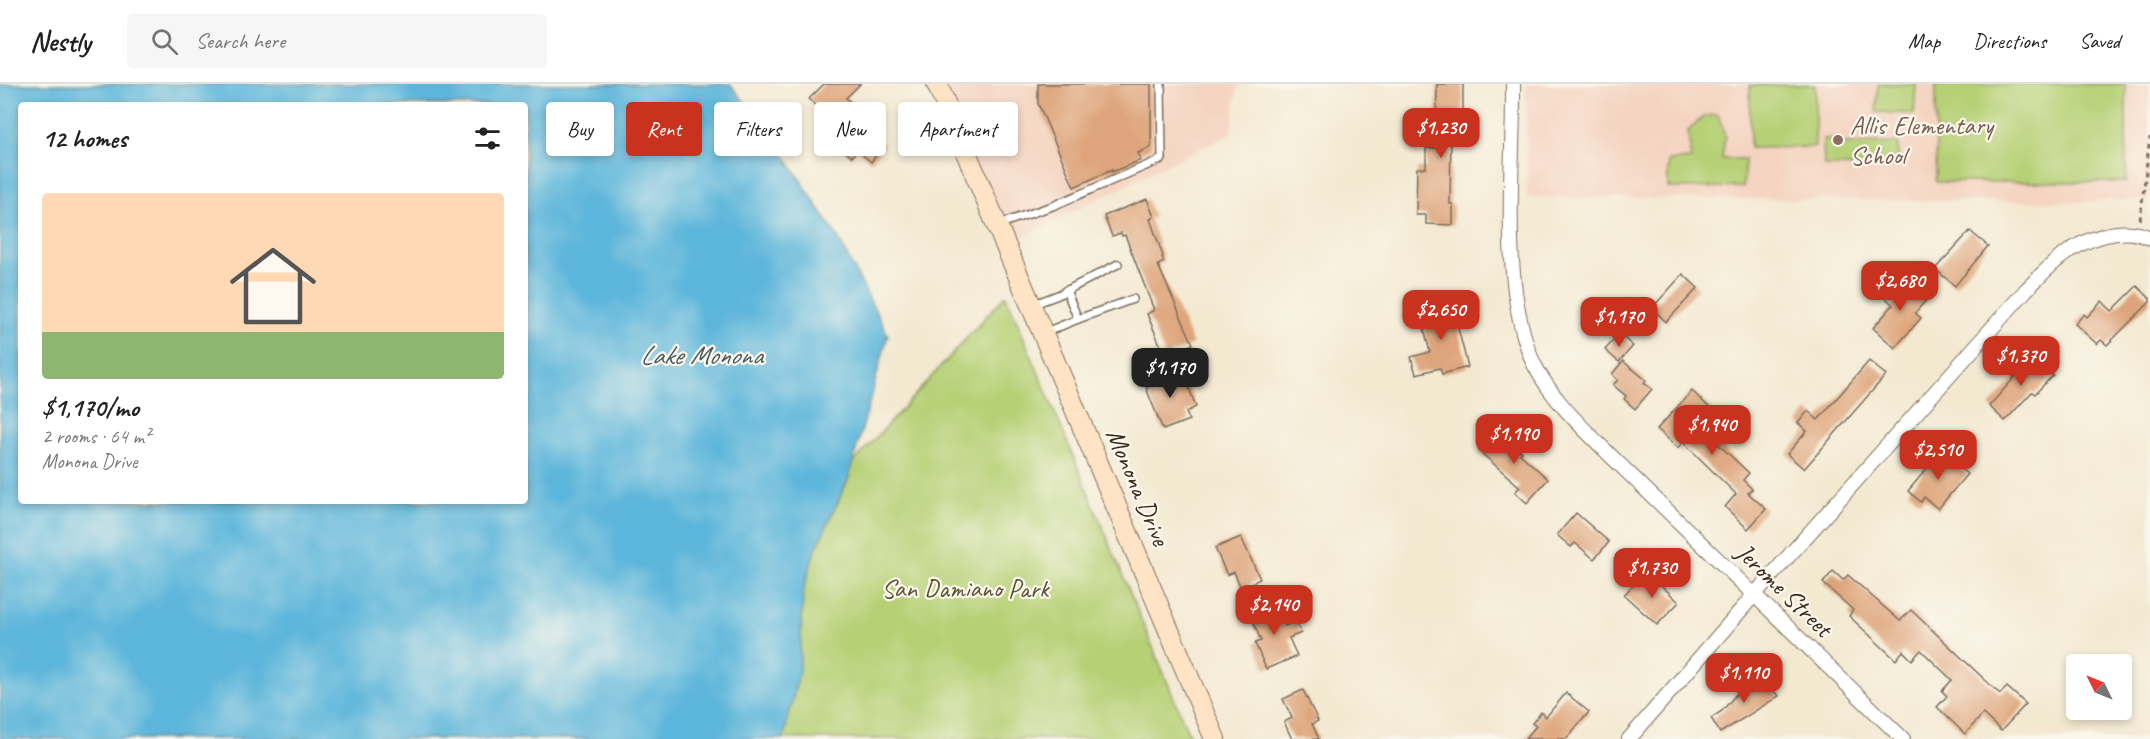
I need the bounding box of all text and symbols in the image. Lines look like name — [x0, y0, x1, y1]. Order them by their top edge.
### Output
search box — [127, 14, 547, 68]
text: Nestly — [30, 24, 91, 59]
icon: search — [148, 25, 181, 58]
text: Search here — [196, 27, 285, 55]
text: Map — [1908, 28, 1940, 54]
text: Directions — [1973, 28, 2046, 54]
text: Saved — [2079, 28, 2120, 54]
chip: Buy — [546, 102, 614, 156]
chip: Rent — [626, 102, 702, 156]
chip: Filters — [714, 102, 802, 156]
chip: New — [814, 102, 886, 156]
chip: Apartment — [898, 102, 1018, 156]
pin: $1,230 — [1392, 108, 1490, 159]
place label: Allis Elementary School — [1850, 109, 1995, 172]
text: $1,230 — [1417, 115, 1465, 140]
text: 12 homes — [42, 122, 127, 155]
icon: filters — [471, 122, 504, 155]
marker: Allis Elementary School — [1831, 133, 1845, 147]
icon: home — [219, 232, 327, 340]
pin: $2,680 — [1851, 261, 1949, 312]
text: $2,680 — [1875, 268, 1925, 293]
pin: $2,650 — [1392, 290, 1490, 341]
text: $2,650 — [1416, 297, 1466, 322]
pin: $1,170 — [1570, 297, 1668, 348]
text: $1,170 — [1595, 304, 1643, 329]
pin: $1,370 — [1972, 336, 2070, 387]
water label: Lake Monona — [640, 338, 764, 372]
text: $1,370 — [1997, 343, 2045, 368]
pin: $1,170 — [1121, 348, 1219, 399]
text: $1,170 — [1146, 355, 1194, 380]
text: $1,170/mo — [42, 391, 139, 424]
pin: $1,940 — [1663, 405, 1761, 456]
text: $1,940 — [1688, 412, 1736, 437]
pin: $1,190 — [1465, 414, 1563, 465]
text: $1,190 — [1490, 421, 1538, 446]
street label: Monona Drive — [1099, 423, 1178, 552]
text: 2 rooms · 64 m² — [42, 424, 150, 449]
pin: $2,510 — [1889, 430, 1987, 481]
text: $2,510 — [1914, 437, 1962, 462]
text: Monona Drive — [42, 449, 137, 474]
street label: Jerome Street — [1727, 535, 1841, 646]
pin: $1,730 — [1603, 548, 1701, 599]
text: $1,730 — [1628, 555, 1676, 580]
park label: San Damiano Park — [881, 572, 1050, 605]
pin: $2,140 — [1225, 585, 1323, 636]
text: $2,140 — [1250, 592, 1298, 617]
pin: $1,110 — [1695, 653, 1793, 704]
north arrow — [2066, 654, 2132, 720]
map controls — [2066, 654, 2132, 720]
text: $1,110 — [1720, 660, 1768, 685]

